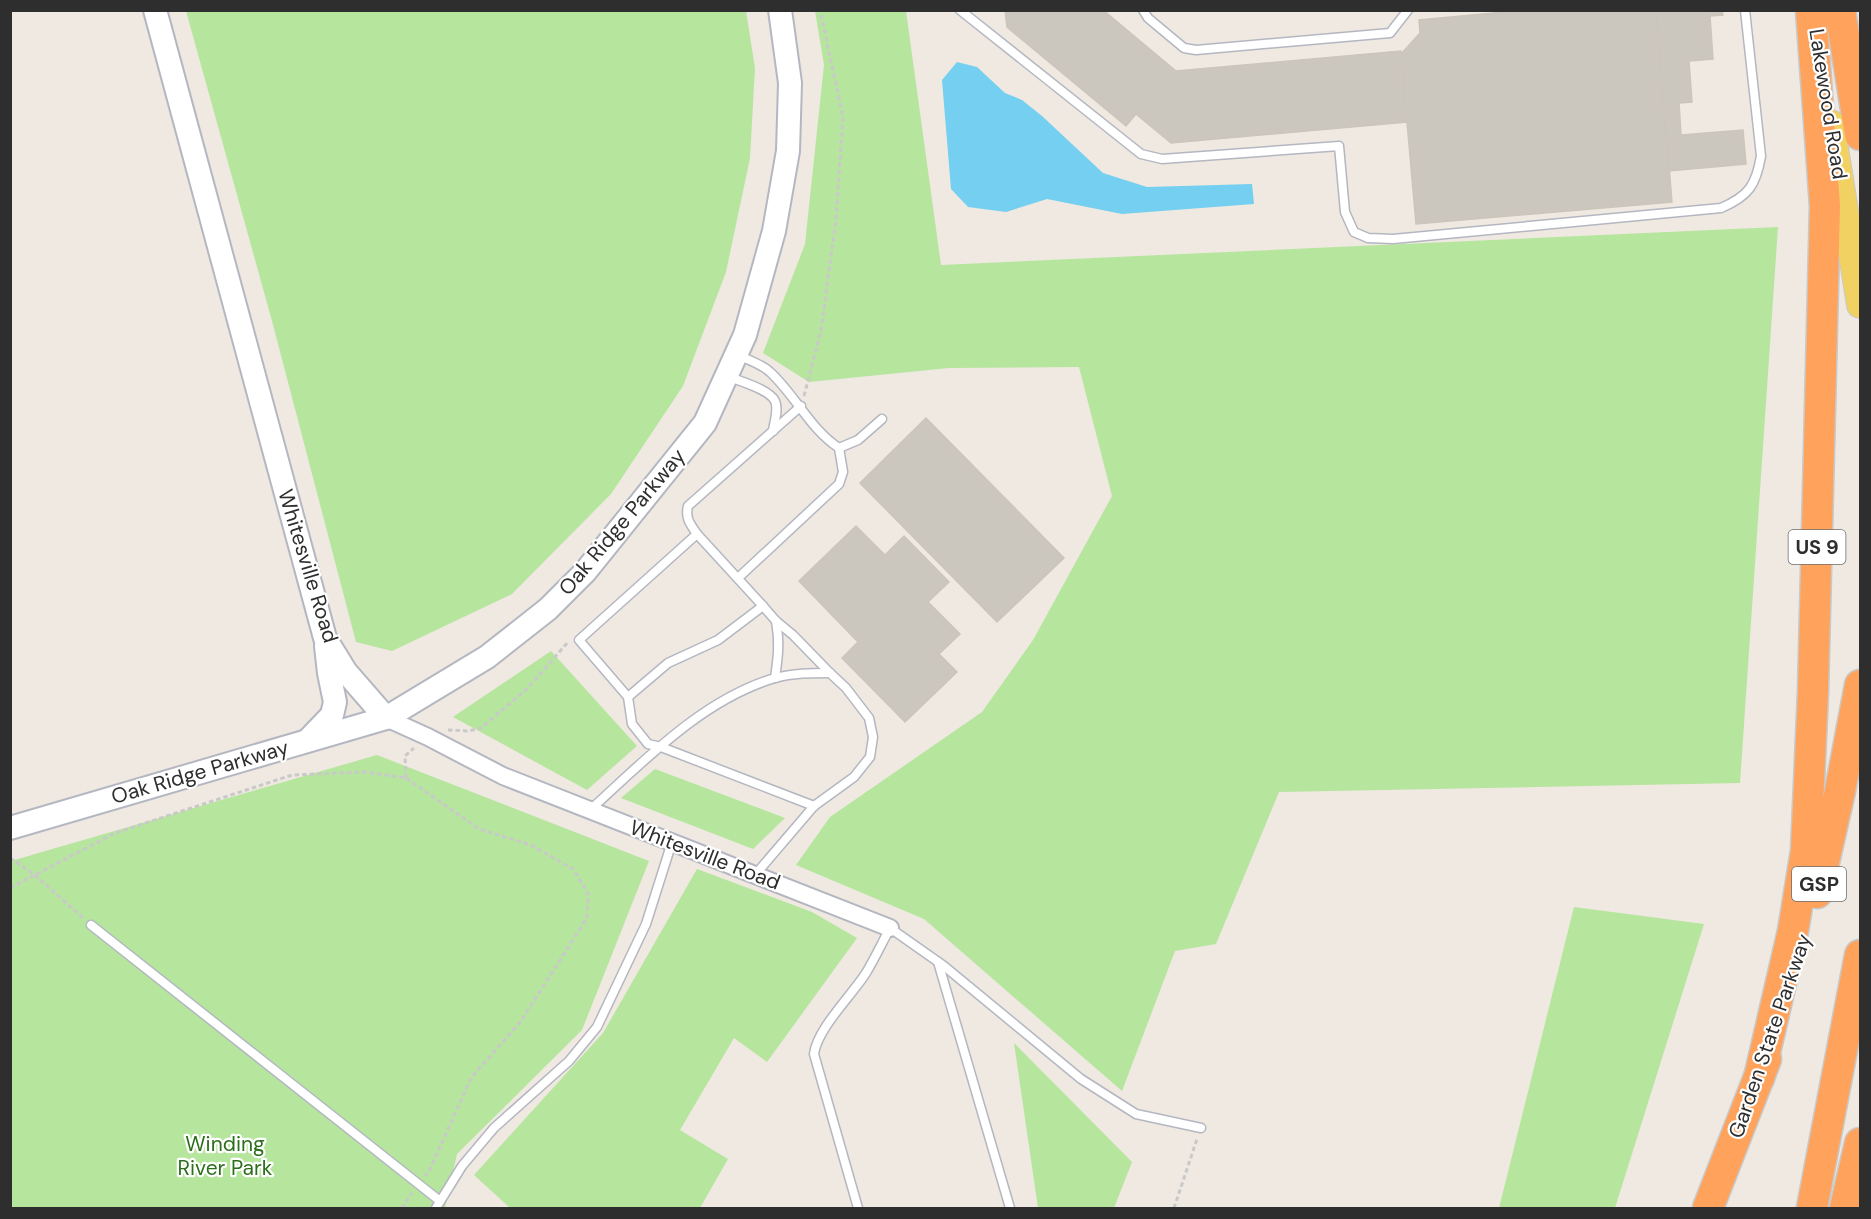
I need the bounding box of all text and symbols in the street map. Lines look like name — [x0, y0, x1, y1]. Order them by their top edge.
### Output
street label: Lakewood Road — [1802, 27, 1854, 181]
street label: Oak Ridge Parkway — [552, 443, 692, 601]
street label: Whitesville Road — [271, 486, 345, 646]
road number: US 9 — [1788, 530, 1846, 564]
street label: Oak Ridge Parkway — [108, 733, 292, 811]
street label: Whitesville Road — [626, 813, 784, 897]
road number: GSP — [1792, 867, 1846, 901]
street label: Garden State Parkway — [1722, 930, 1818, 1142]
park label: Winding River Park — [178, 1130, 273, 1182]

